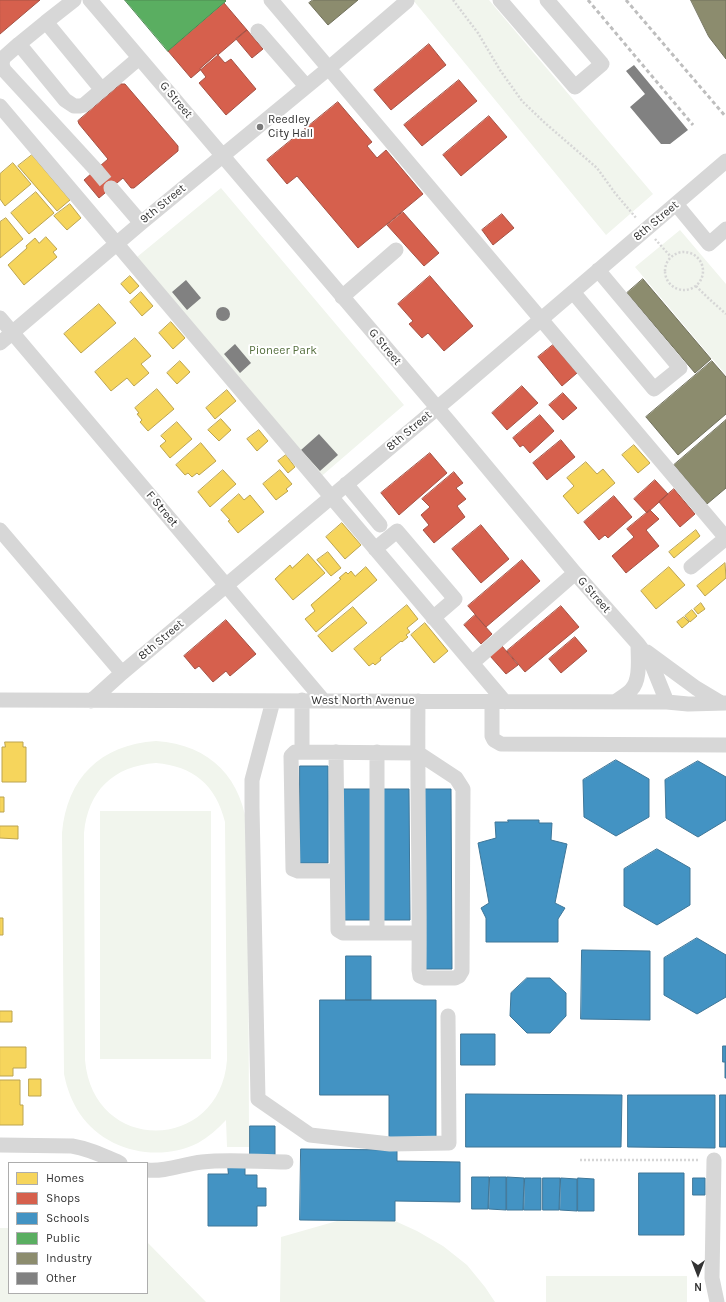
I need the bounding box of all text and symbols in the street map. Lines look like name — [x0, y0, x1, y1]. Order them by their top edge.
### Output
street label: G Street — [156, 79, 196, 121]
place label: Reedley City Hall — [268, 113, 313, 141]
marker: Reedley City Hall — [255, 122, 265, 132]
street label: 9th Street — [137, 181, 189, 227]
street label: 8th Street — [630, 198, 682, 244]
street label: G Street — [365, 326, 405, 368]
park label: Pioneer Park — [249, 344, 317, 358]
street label: 8th Street — [383, 408, 435, 454]
street label: F Street — [143, 488, 181, 530]
street label: G Street — [574, 574, 614, 616]
street label: 8th Street — [135, 617, 187, 663]
street label: West North Avenue — [311, 694, 415, 708]
legend — [8, 1162, 148, 1294]
text: Homes — [46, 1171, 84, 1185]
text: Shops — [46, 1191, 80, 1205]
text: Schools — [46, 1211, 89, 1225]
text: Public — [46, 1231, 80, 1245]
text: Industry — [46, 1251, 92, 1265]
north arrow — [678, 1254, 718, 1294]
text: Other — [46, 1271, 76, 1285]
text: N — [694, 1280, 702, 1293]

